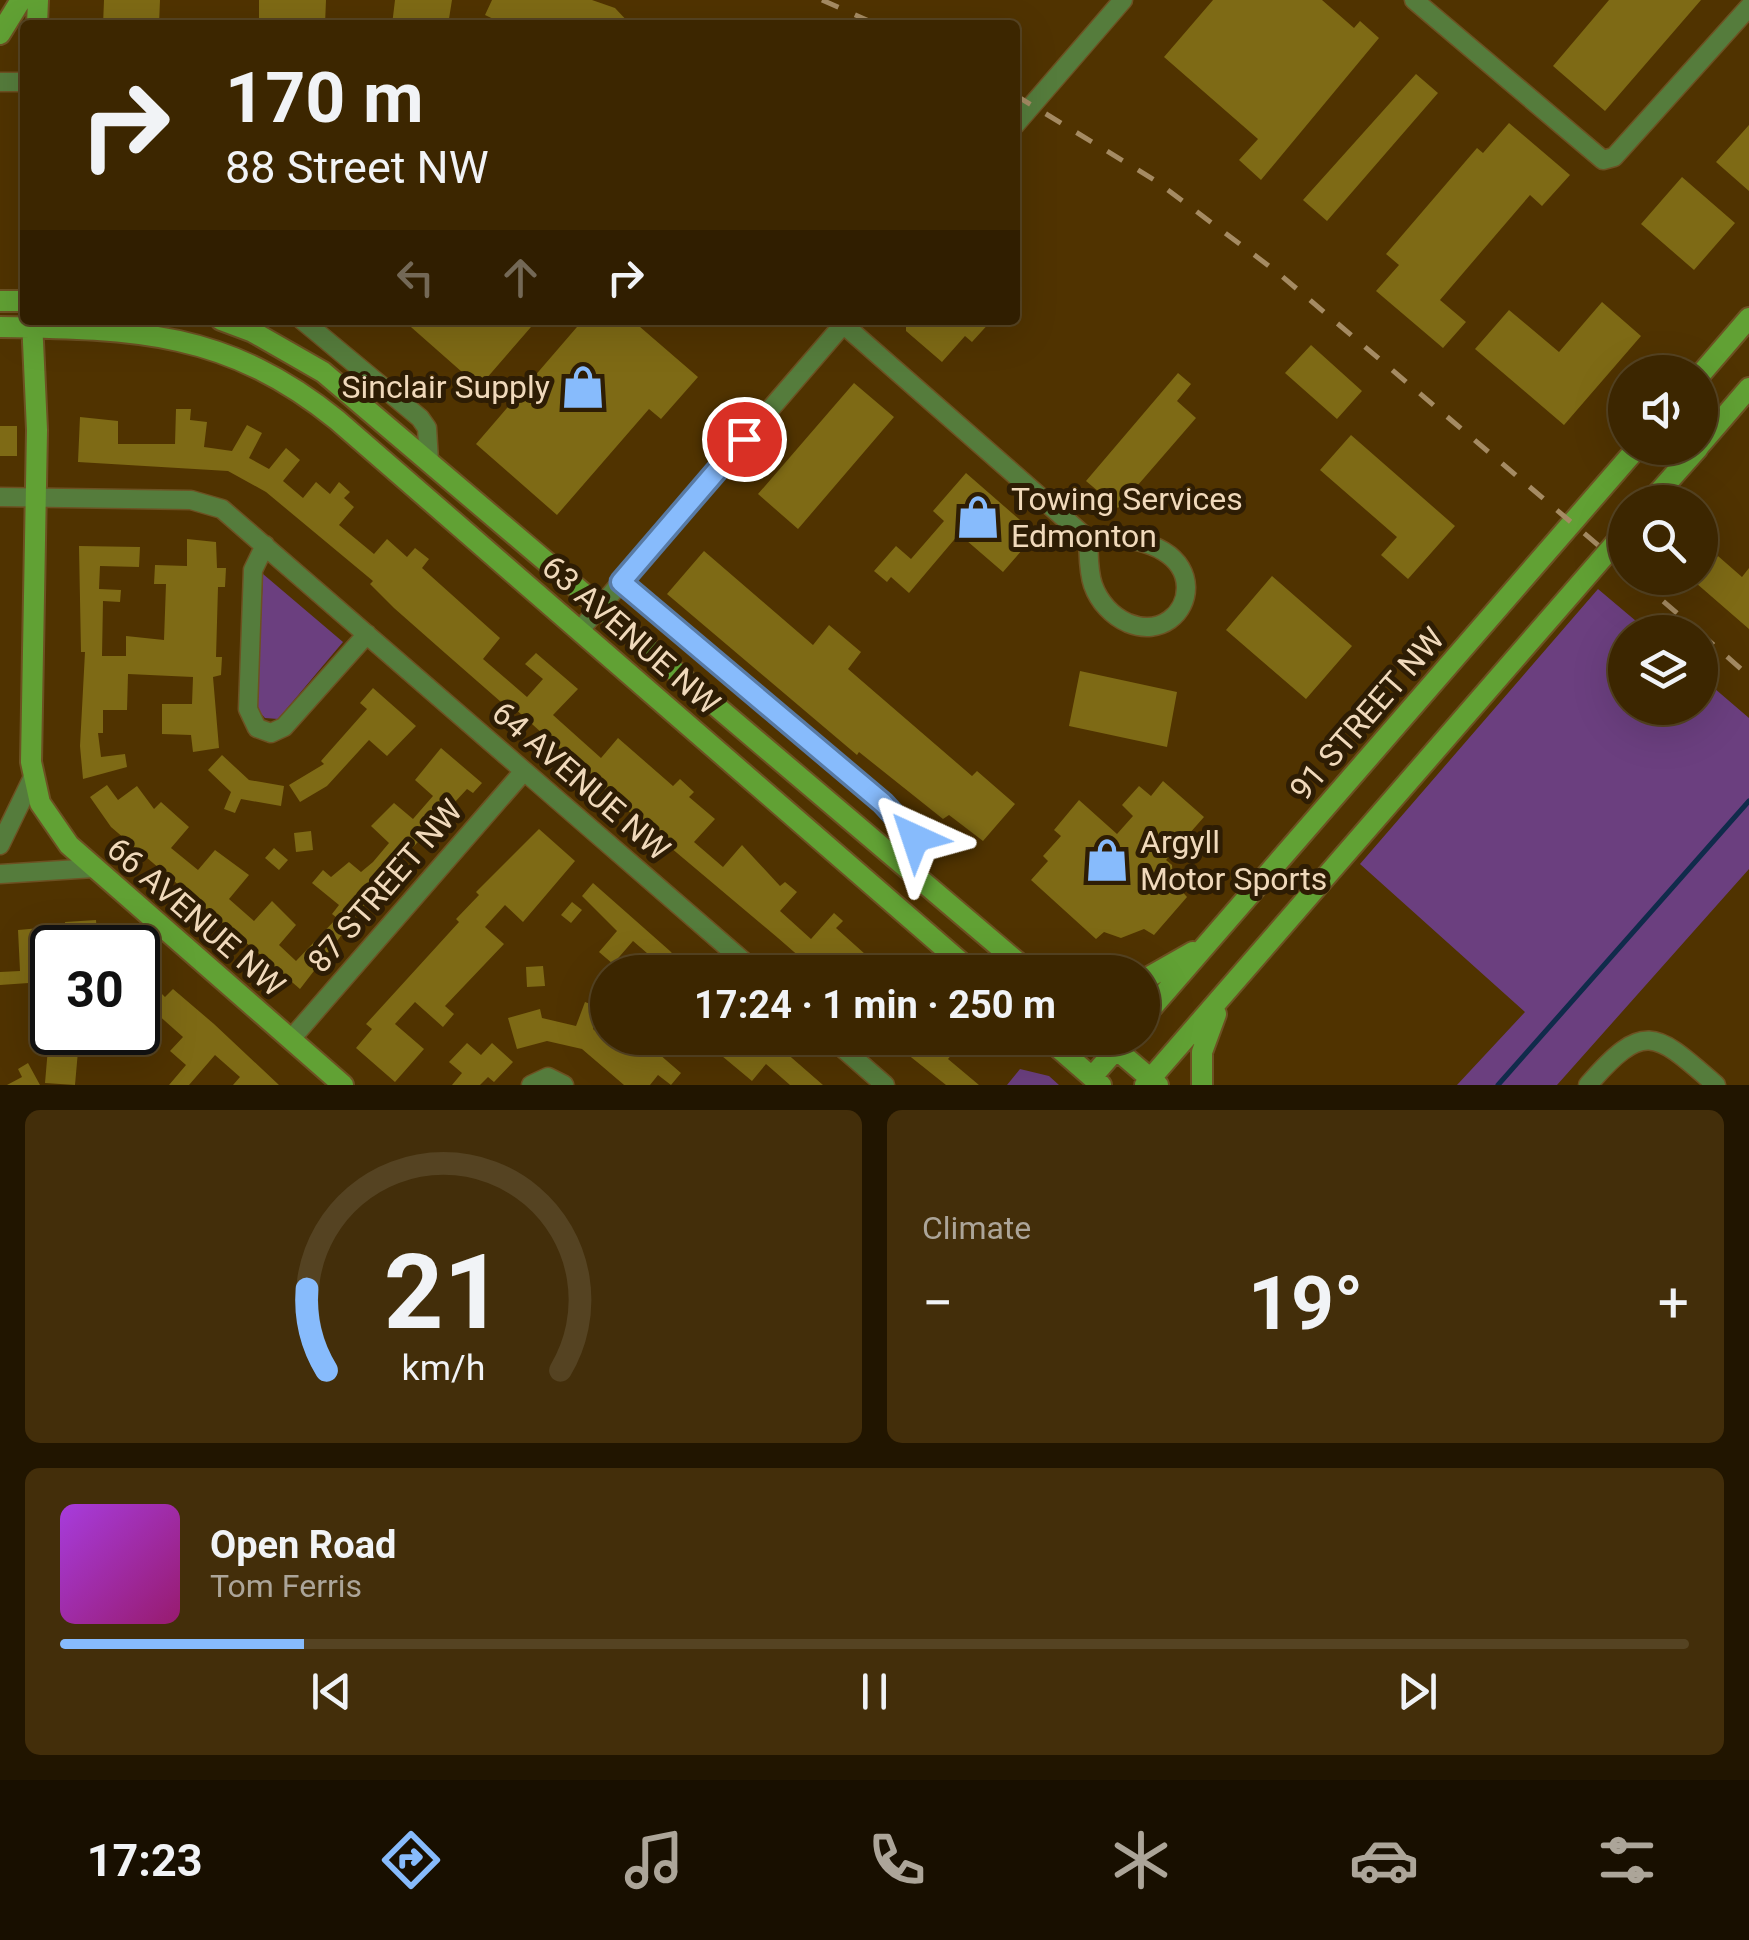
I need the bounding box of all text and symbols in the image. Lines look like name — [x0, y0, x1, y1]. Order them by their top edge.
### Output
text: 170 m — [225, 57, 424, 139]
icon: right — [60, 60, 190, 190]
text: 88 Street NW — [225, 141, 489, 194]
icon: left — [388, 250, 443, 305]
icon: ahead — [493, 250, 548, 305]
icon: right — [598, 250, 653, 305]
map controls — [1608, 355, 1718, 725]
button: sound — [1608, 355, 1718, 465]
shop icon: Sinclair Supply — [559, 363, 607, 411]
place label: Sinclair Supply — [342, 368, 550, 406]
pin — [702, 397, 787, 482]
icon: arrive — [717, 412, 772, 467]
place label: Towing Services Edmonton — [1011, 480, 1243, 555]
button: search — [1608, 485, 1718, 595]
shop icon: Towing Services Edmonton — [954, 493, 1002, 541]
street label: 63 AVENUE NW — [534, 548, 728, 722]
button: layers — [1608, 615, 1718, 725]
street label: 91 STREET NW — [1282, 620, 1452, 808]
street label: 64 AVENUE NW — [484, 694, 678, 868]
position arrow — [863, 786, 967, 890]
street label: 87 STREET NW — [300, 792, 470, 980]
place label: Argyll Motor Sports — [1140, 823, 1327, 898]
street label: 66 AVENUE NW — [99, 830, 293, 1004]
shop icon: Argyll Motor Sports — [1083, 836, 1131, 884]
speed limit sign: 30 — [30, 925, 160, 1055]
text: 17:24 · 1 min · 250 m — [694, 983, 1056, 1027]
text: Climate — [922, 1209, 1031, 1247]
text: 21 — [384, 1232, 503, 1353]
text: 19° — [1248, 1259, 1363, 1347]
text: − — [922, 1271, 953, 1335]
text: + — [1658, 1271, 1689, 1335]
text: km/h — [402, 1347, 485, 1389]
text: Open Road — [210, 1523, 396, 1567]
text: Tom Ferris — [210, 1567, 362, 1605]
icon: previous — [304, 1664, 359, 1719]
icon: pause — [847, 1664, 902, 1719]
icon: next — [1390, 1664, 1445, 1719]
icon: directions — [376, 1825, 446, 1895]
icon: music — [619, 1825, 689, 1895]
icon: phone — [862, 1825, 932, 1895]
icon: climate — [1106, 1825, 1176, 1895]
icon: car — [1349, 1825, 1419, 1895]
icon: filters — [1592, 1825, 1662, 1895]
text: 17:23 — [87, 1834, 203, 1887]

